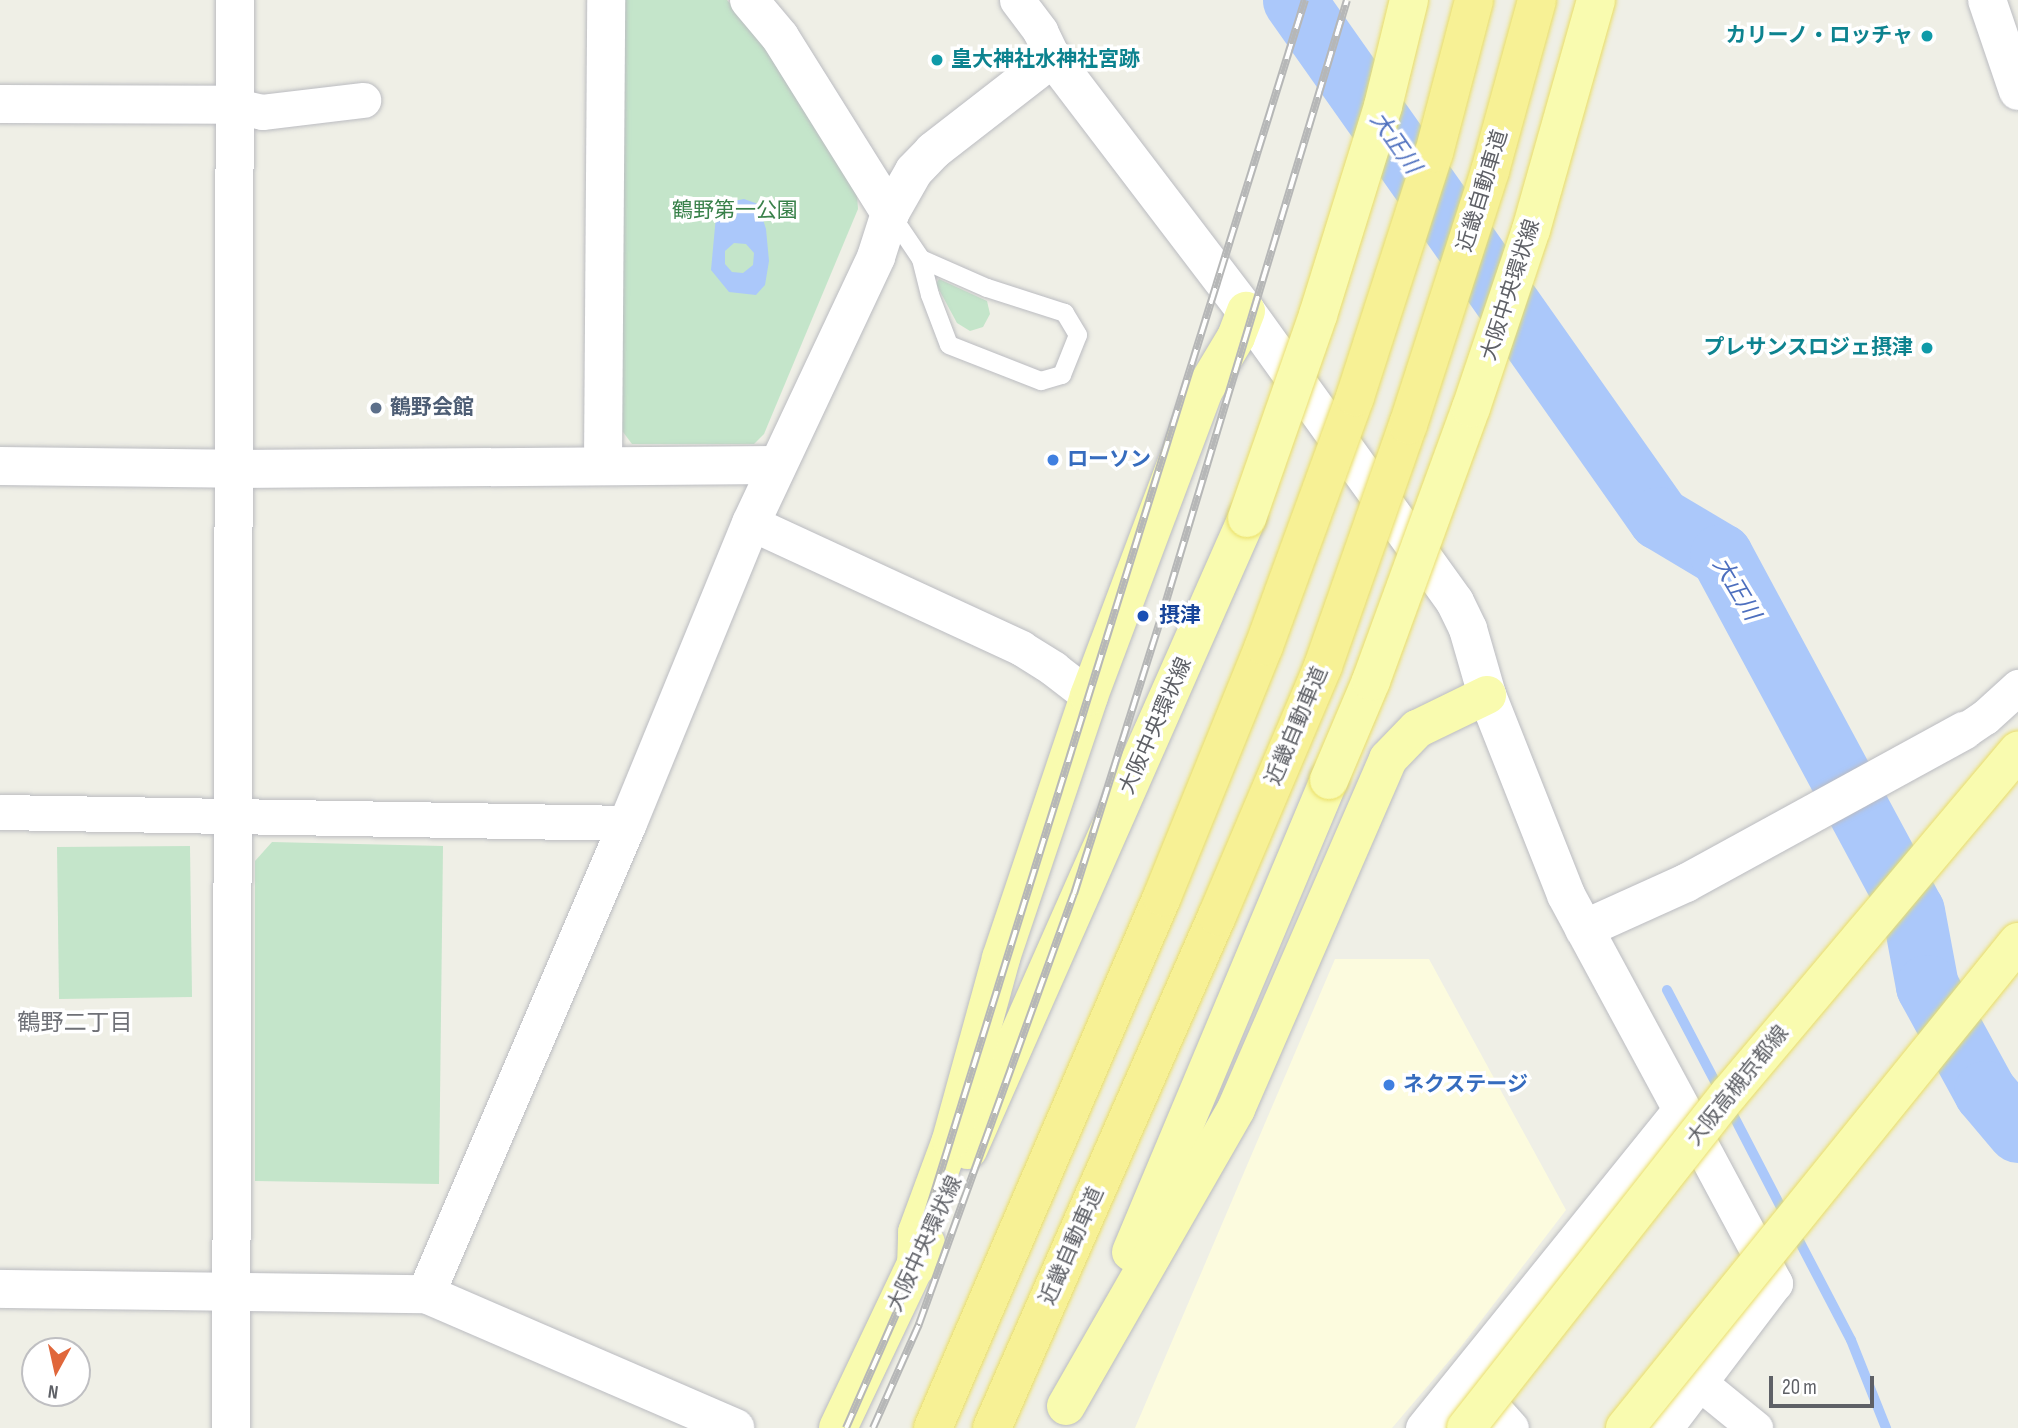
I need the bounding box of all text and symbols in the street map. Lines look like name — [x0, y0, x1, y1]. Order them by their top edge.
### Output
place label: カリーノ・ロッチャ — [1724, 23, 1913, 49]
marker: カリーノ・ロッチャ — [1919, 28, 1935, 44]
place label: 皇大神社水神社宮跡 — [951, 47, 1140, 73]
marker: 皇大神社水神社宮跡 — [929, 52, 945, 68]
water label: 大正川 — [1364, 107, 1426, 179]
street label: 近畿自動車道 — [1453, 127, 1513, 255]
park label: 鶴野第一公園 — [672, 198, 798, 224]
street label: 大阪中央環状線 — [1476, 216, 1546, 364]
place label: プレサンスロジェ摂津 — [1703, 335, 1913, 361]
marker: プレサンスロジェ摂津 — [1919, 340, 1935, 356]
place label: 鶴野会館 — [390, 395, 474, 421]
marker: 鶴野会館 — [368, 400, 384, 416]
place label: ローソン — [1067, 447, 1151, 473]
marker: ローソン — [1045, 452, 1061, 468]
water label: 大正川 — [1706, 552, 1766, 626]
place label: 摂津 — [1159, 603, 1201, 629]
marker: 摂津 — [1133, 606, 1153, 626]
street label: 大阪中央環状線 — [1115, 654, 1197, 798]
street label: 近畿自動車道 — [1261, 663, 1333, 789]
district label: 鶴野二丁目 — [18, 1009, 132, 1037]
street label: 大阪高槻京都線 — [1682, 1021, 1794, 1151]
place label: ネクステージ — [1403, 1072, 1529, 1098]
marker: ネクステージ — [1381, 1077, 1397, 1093]
street label: 大阪中央環状線 — [883, 1172, 967, 1316]
street label: 近畿自動車道 — [1035, 1183, 1109, 1309]
north arrow — [21, 1337, 91, 1407]
scale bar — [1773, 1362, 1878, 1406]
text: 20 m — [1782, 1375, 1817, 1400]
text: N — [47, 1379, 60, 1403]

